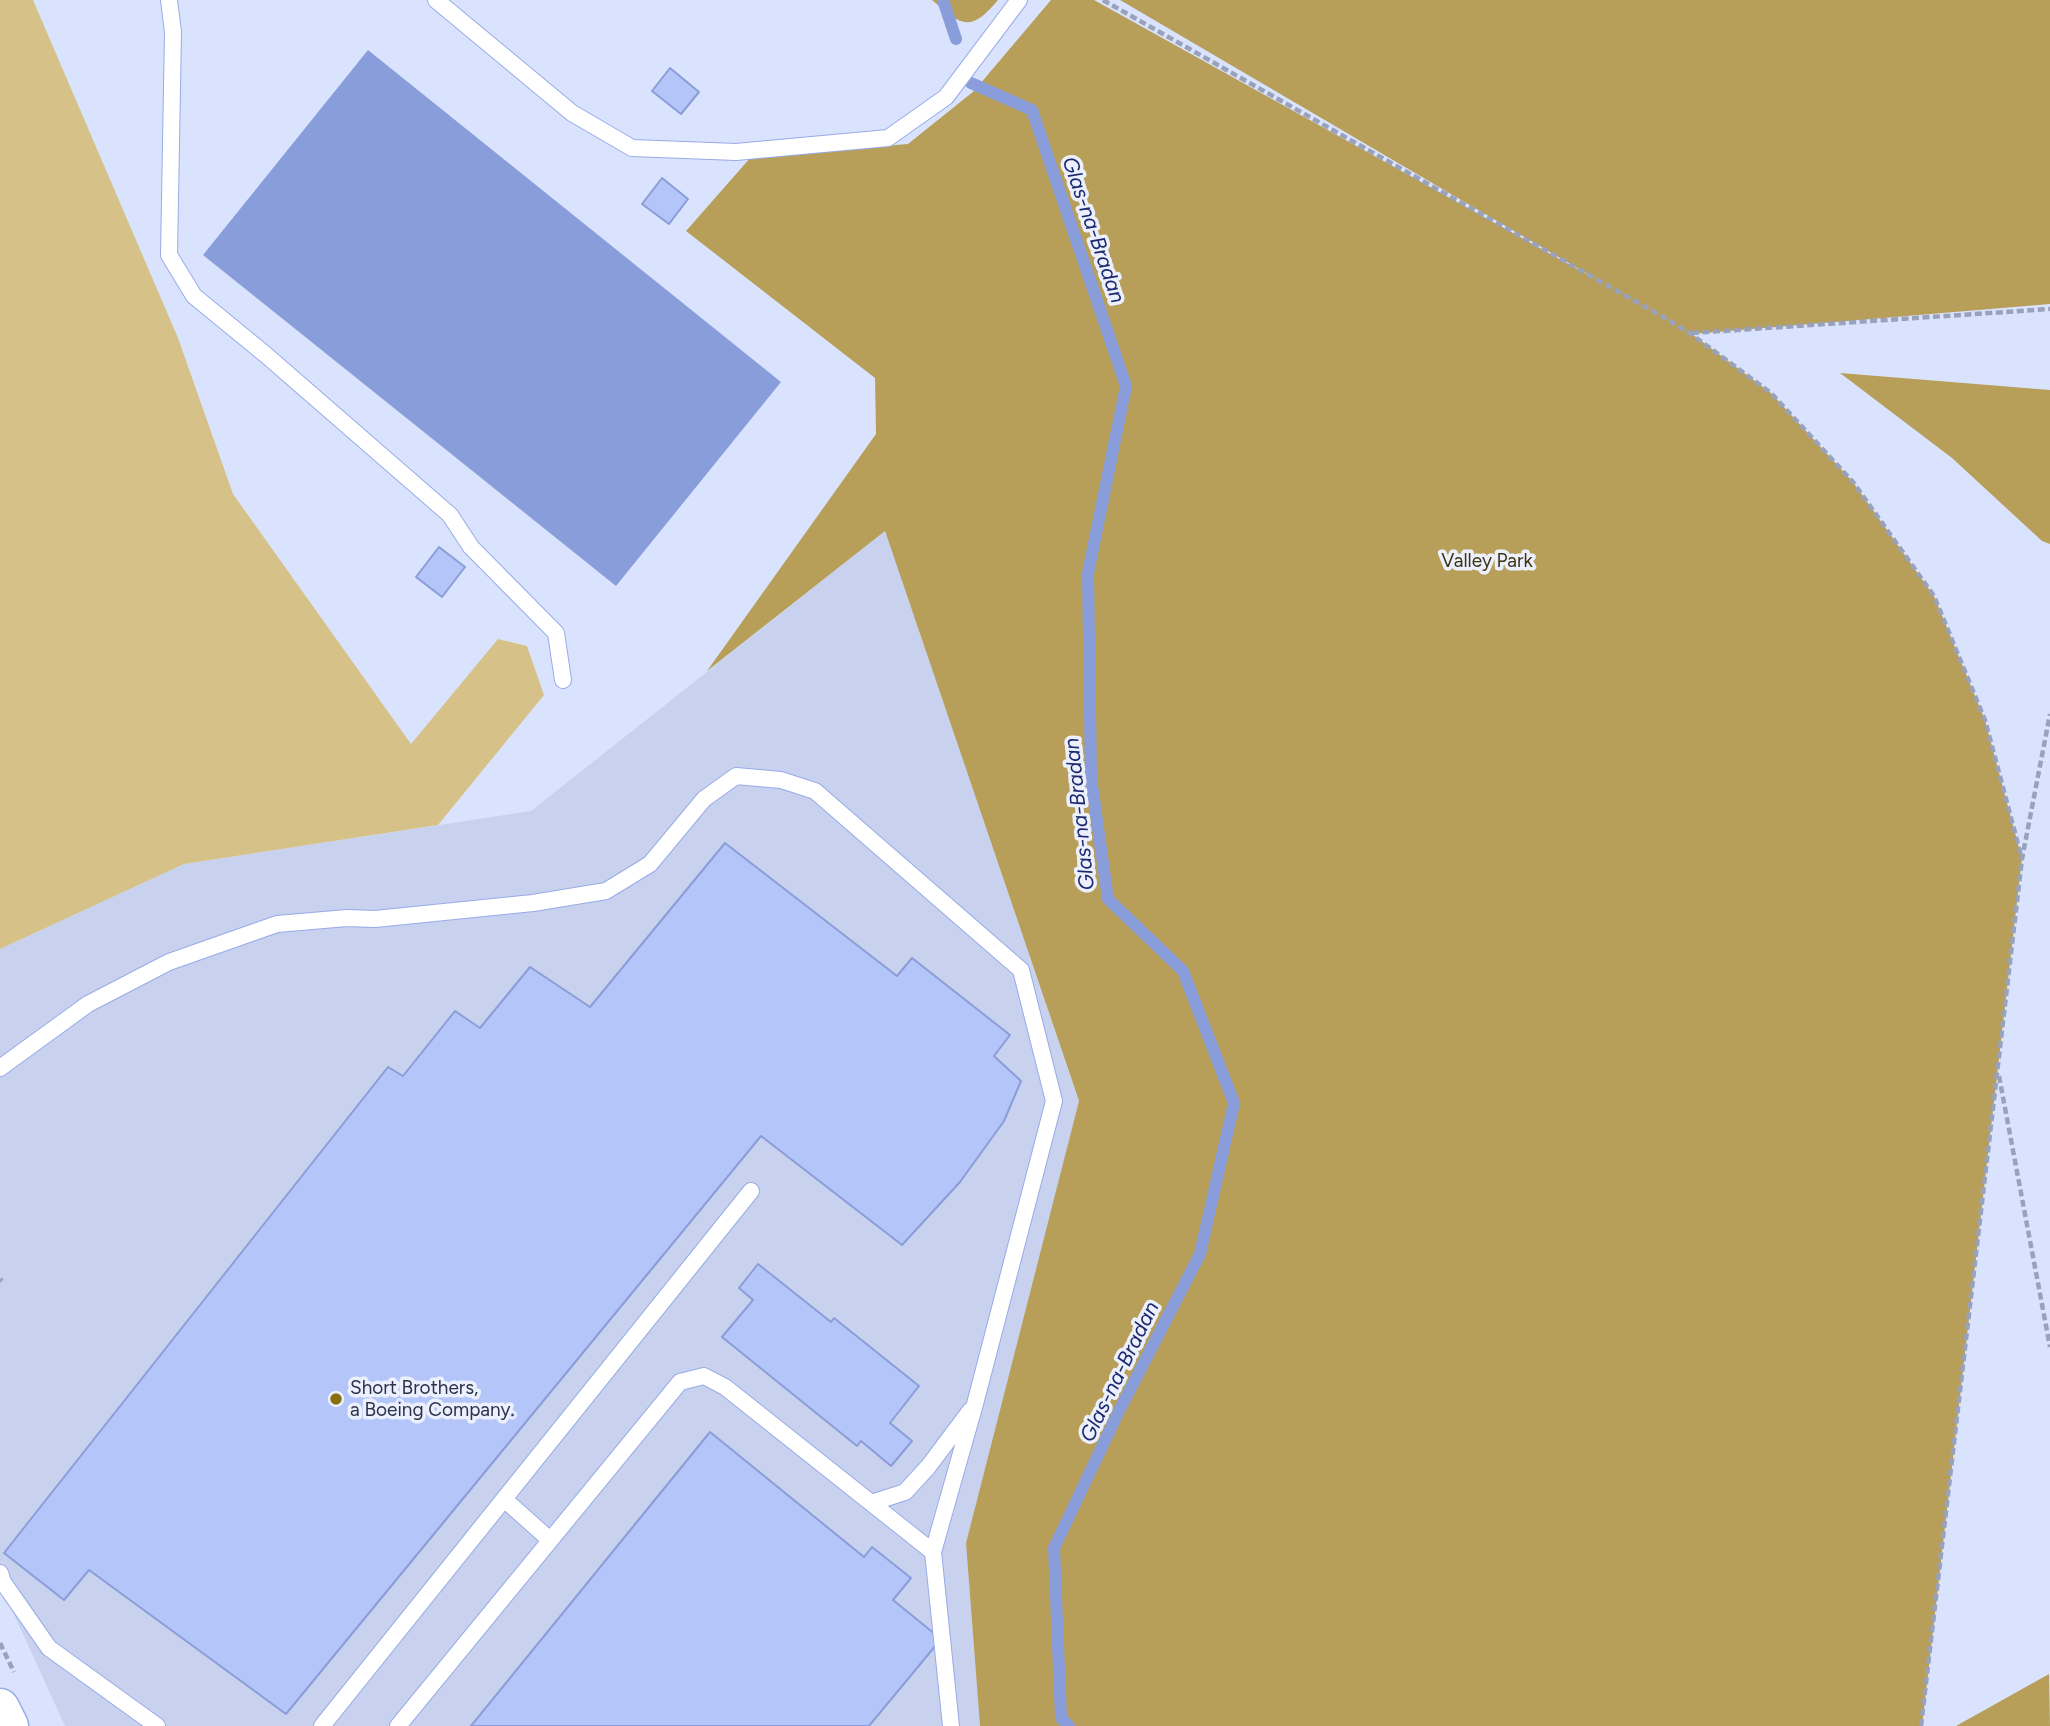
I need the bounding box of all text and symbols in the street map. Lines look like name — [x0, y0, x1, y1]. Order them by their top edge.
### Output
water label: Glas-na-Bradan — [1056, 154, 1130, 306]
park label: Valley Park — [1441, 550, 1533, 572]
water label: Glas-na-Bradan — [1059, 737, 1101, 891]
water label: Glas-na-Bradan — [1075, 1298, 1165, 1446]
place label: Short Brothers, a Boeing Company. — [350, 1377, 514, 1421]
marker: Short Brothers, a Boeing Company. — [328, 1391, 344, 1407]

